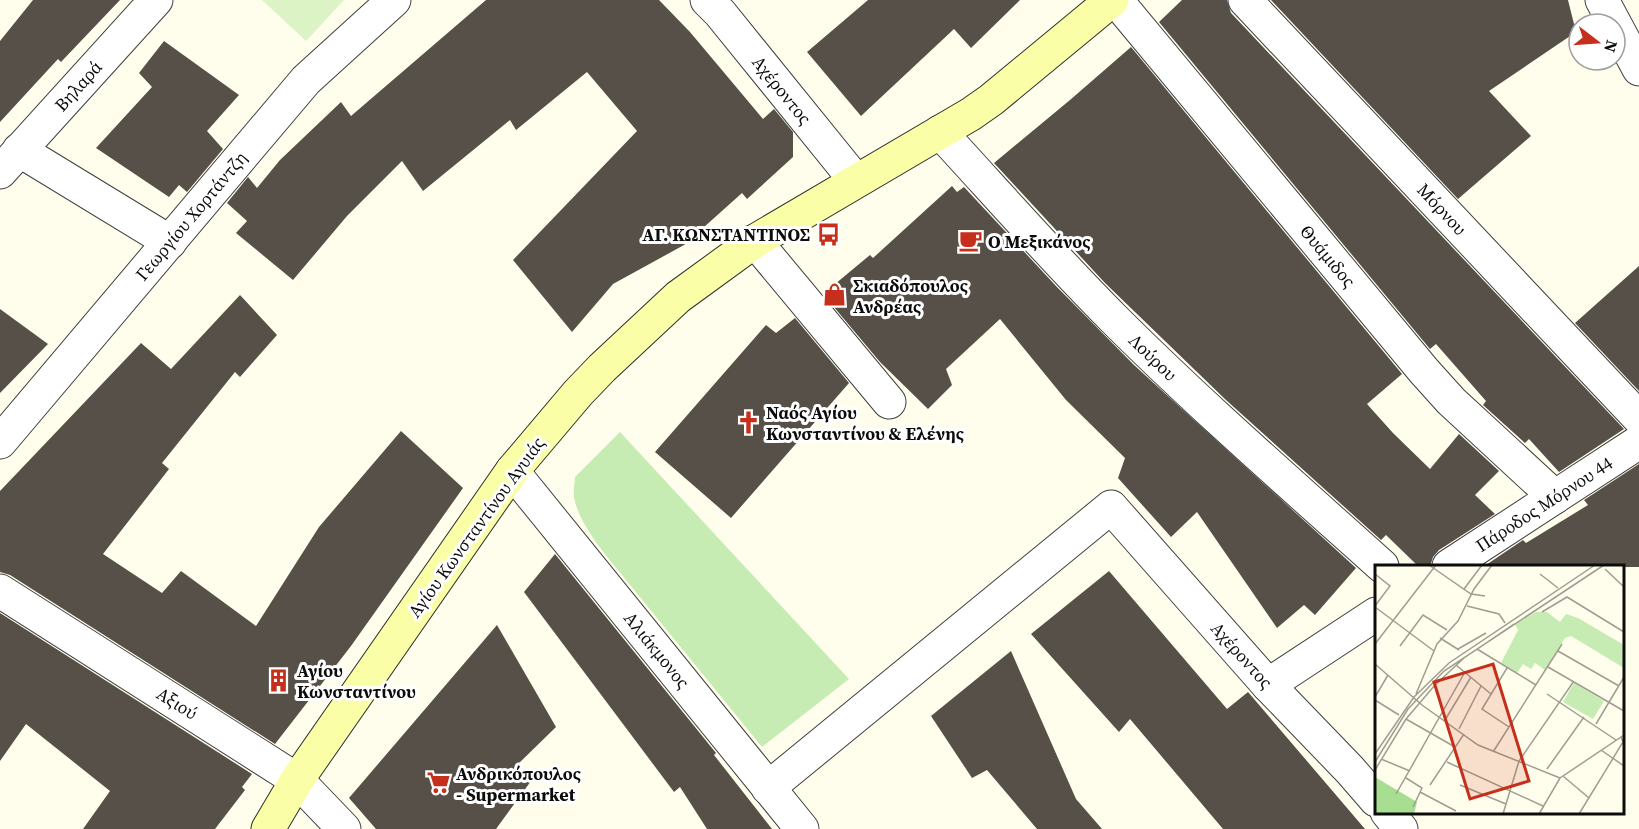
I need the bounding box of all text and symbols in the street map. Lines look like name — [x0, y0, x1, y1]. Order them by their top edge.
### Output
north arrow — [1567, 12, 1627, 72]
text: N — [1599, 38, 1624, 56]
street label: Αχέροντος — [746, 50, 818, 130]
street label: Βηλαρά — [49, 55, 108, 117]
street label: Γεωργίου Χορτάντζη — [129, 146, 253, 286]
street label: Μόρνου — [1412, 178, 1472, 240]
street label: Θυάμιδος — [1294, 219, 1362, 293]
bus stop icon: ΑΓ. ΚΩΝΣΤΑΝΤΙΝΟΣ — [815, 221, 841, 247]
place label: ΑΓ. ΚΩΝΣΤΑΝΤΙΝΟΣ — [642, 222, 810, 247]
cafe icon: Ο Μεξικάνος — [957, 228, 983, 254]
place label: Ο Μεξικάνος — [988, 229, 1091, 254]
place label: Σκιαδόπουλος Ανδρέας — [853, 273, 968, 319]
shop icon: Σκιαδόπουλος Ανδρέας — [822, 282, 848, 308]
street label: Λούρου — [1123, 328, 1183, 386]
place label: Ναός Αγίου Κωνσταντίνου & Ελένης — [766, 400, 964, 446]
church icon: Ναός Αγίου Κωνσταντίνου & Ελένης — [735, 409, 761, 435]
street label: Αγίου Κωνσταντίνου Αγυιάς — [402, 431, 550, 623]
street label: Πάροδος Μόρνου 44 — [1471, 450, 1617, 558]
inset map — [1375, 565, 1624, 814]
street label: Αλιάκμονος — [618, 606, 696, 694]
street label: Αχέροντος — [1205, 616, 1279, 694]
place label: Αγίου Κωνσταντίνου — [297, 658, 416, 704]
building icon: Αγίου Κωνσταντίνου — [266, 667, 292, 693]
street label: Αξιού — [152, 681, 202, 725]
place label: Ανδρικόπουλος - Supermarket — [456, 761, 581, 807]
supermarket icon: Ανδρικόπουλος - Supermarket — [425, 770, 451, 796]

